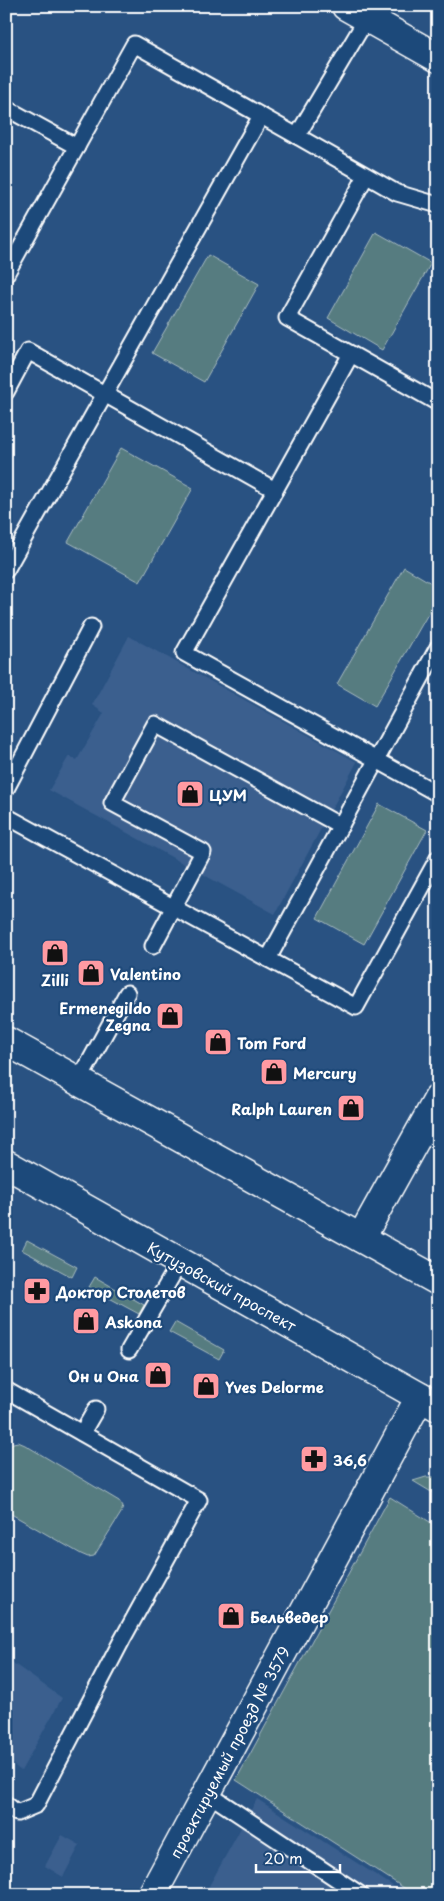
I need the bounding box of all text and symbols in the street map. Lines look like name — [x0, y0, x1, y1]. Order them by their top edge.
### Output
shop icon: ЦУМ — [175, 779, 205, 809]
place label: ЦУМ — [209, 783, 247, 806]
shop icon: Zilli — [40, 938, 70, 968]
shop icon: Valentino — [76, 958, 106, 988]
place label: Valentino — [110, 962, 181, 985]
place label: Zilli — [41, 968, 69, 991]
place label: Ermenegildo Zegna — [59, 996, 151, 1036]
shop icon: Ermenegildo Zegna — [155, 1001, 185, 1031]
shop icon: Tom Ford — [203, 1027, 233, 1057]
place label: Tom Ford — [237, 1031, 306, 1054]
shop icon: Mercury — [259, 1057, 289, 1087]
place label: Mercury — [293, 1061, 357, 1084]
shop icon: Ralph Lauren — [336, 1093, 366, 1123]
place label: Ralph Lauren — [231, 1097, 332, 1120]
street label: Кутузовский проспект — [143, 1235, 301, 1337]
pharmacy icon: Доктор Столетов — [22, 1276, 52, 1306]
place label: Доктор Столетов — [55, 1280, 186, 1303]
shop icon: Askona — [71, 1306, 101, 1336]
place label: Askona — [104, 1310, 162, 1333]
shop icon: Он и Она — [143, 1360, 173, 1390]
place label: Он и Она — [68, 1364, 139, 1387]
shop icon: Yves Delorme — [191, 1371, 221, 1401]
place label: Yves Delorme — [225, 1375, 324, 1398]
pharmacy icon: 36,6 — [299, 1444, 329, 1474]
place label: 36,6 — [333, 1448, 367, 1471]
shop icon: Бельведер — [216, 1601, 246, 1631]
place label: Бельведер — [250, 1605, 328, 1628]
street label: проектируемый проезд № 3579 — [163, 1642, 295, 1862]
scale bar — [256, 1841, 340, 1873]
text: 20 m — [264, 1846, 303, 1869]

